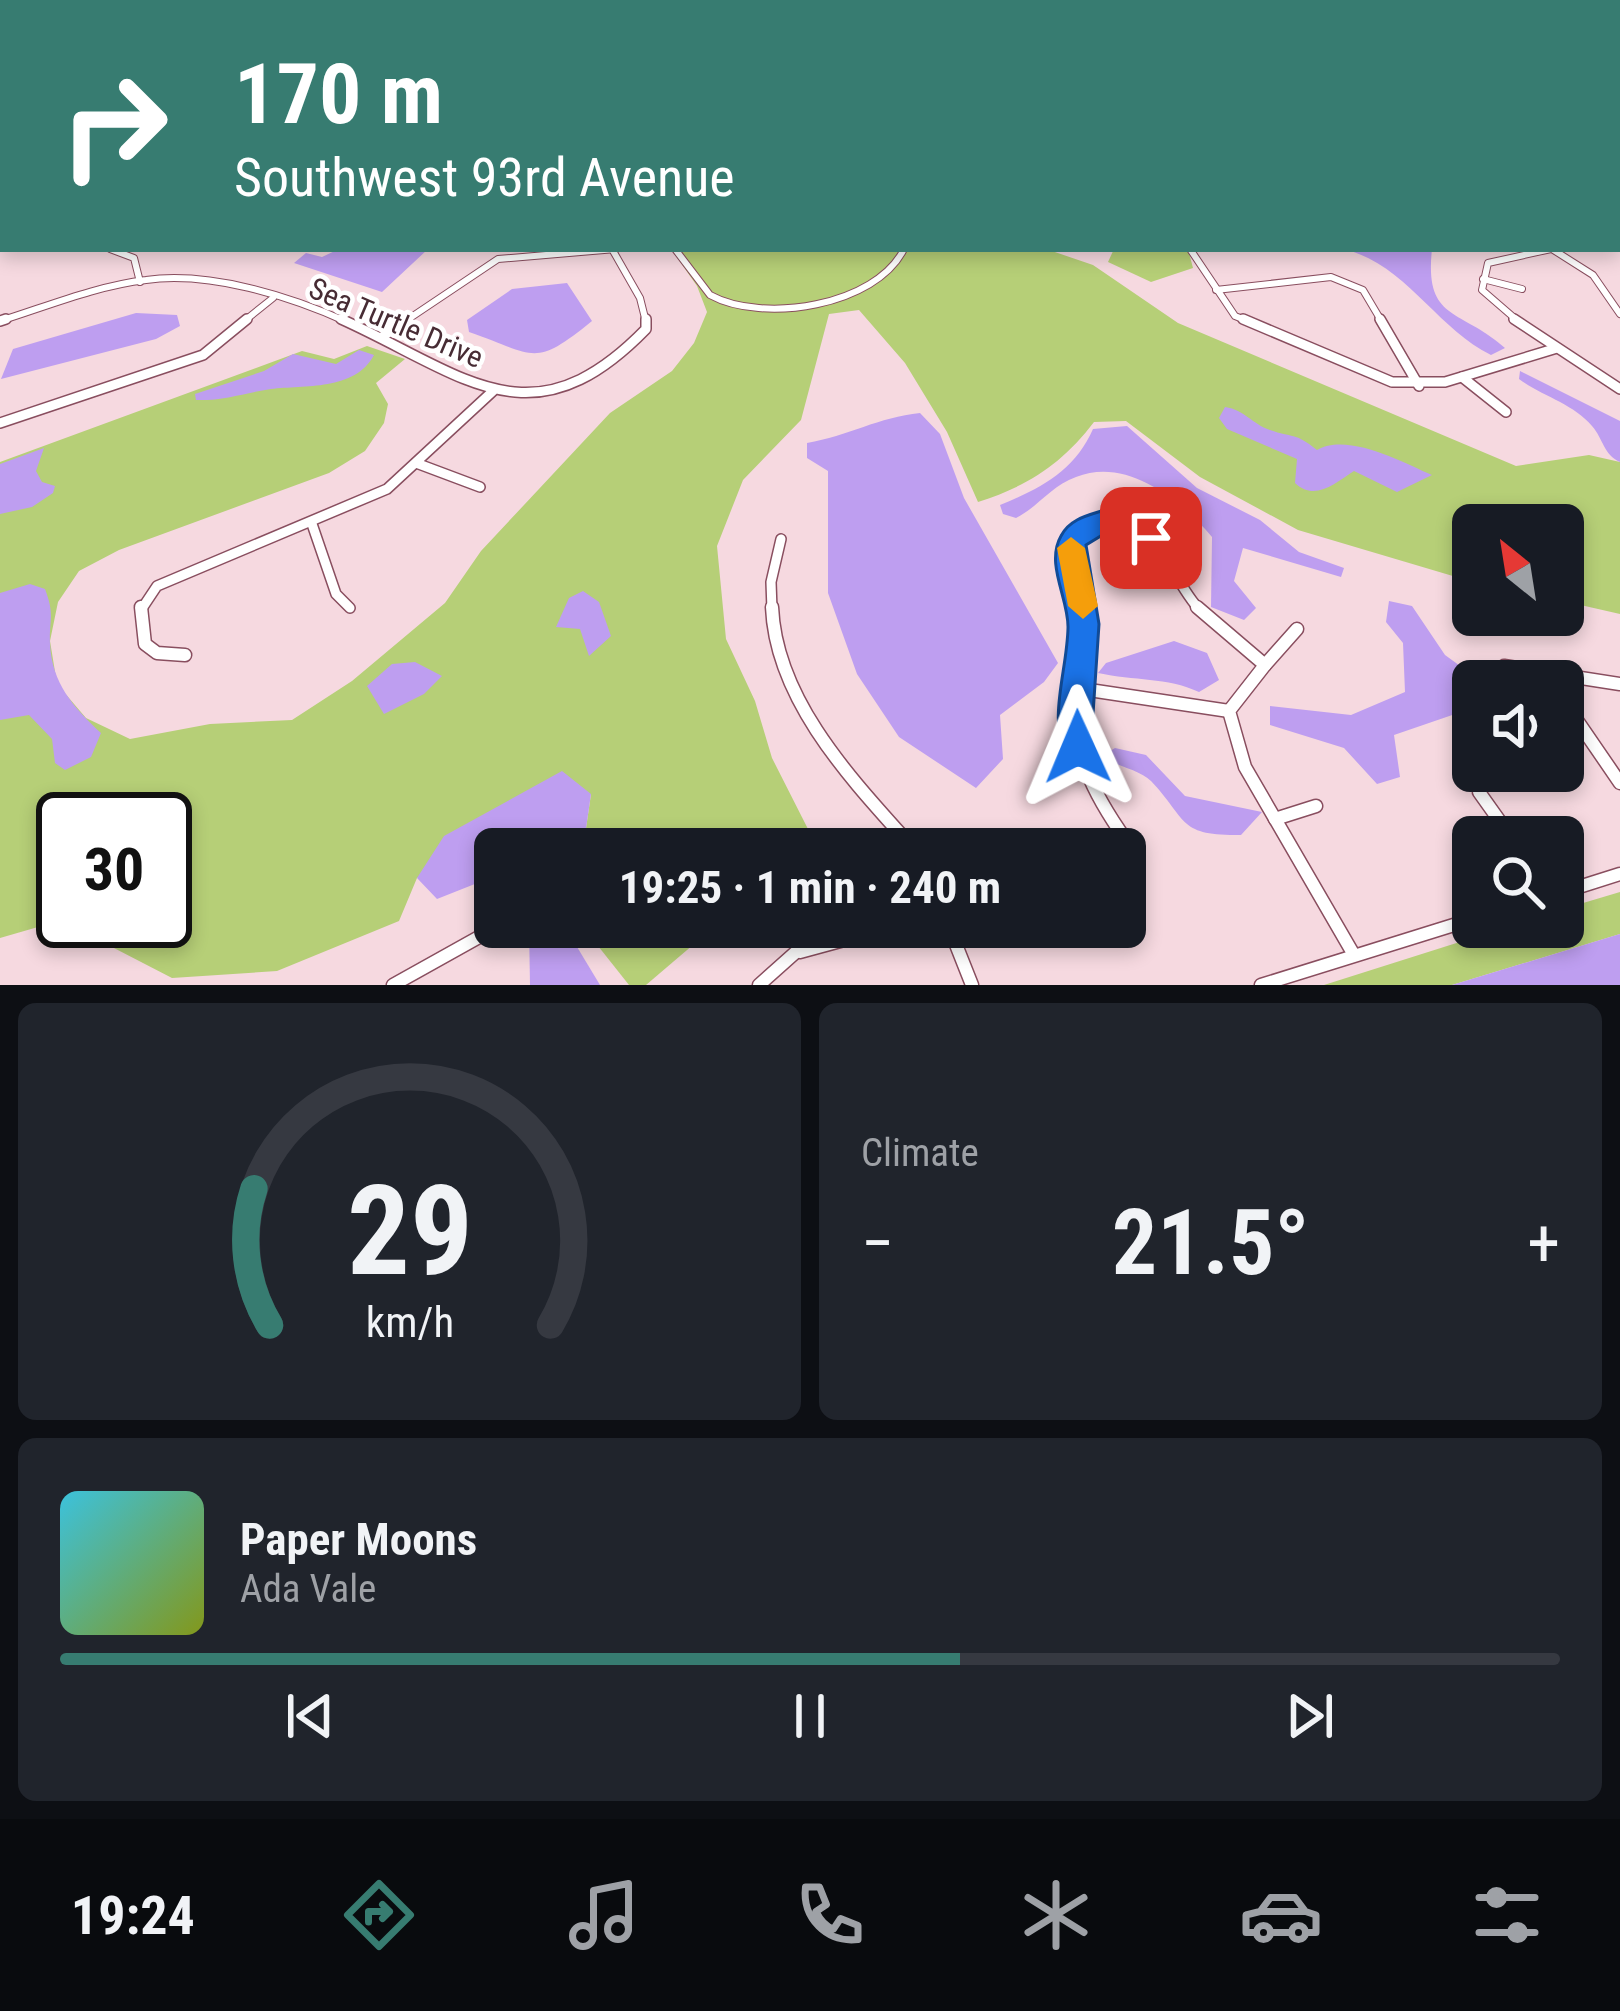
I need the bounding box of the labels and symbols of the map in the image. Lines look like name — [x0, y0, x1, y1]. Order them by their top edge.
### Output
street label: Sea Turtle Drive — [304, 270, 488, 375]
pin — [1100, 487, 1202, 589]
north arrow — [1452, 504, 1584, 636]
position arrow — [1015, 684, 1141, 810]
speed limit sign: 30 — [36, 792, 192, 948]

